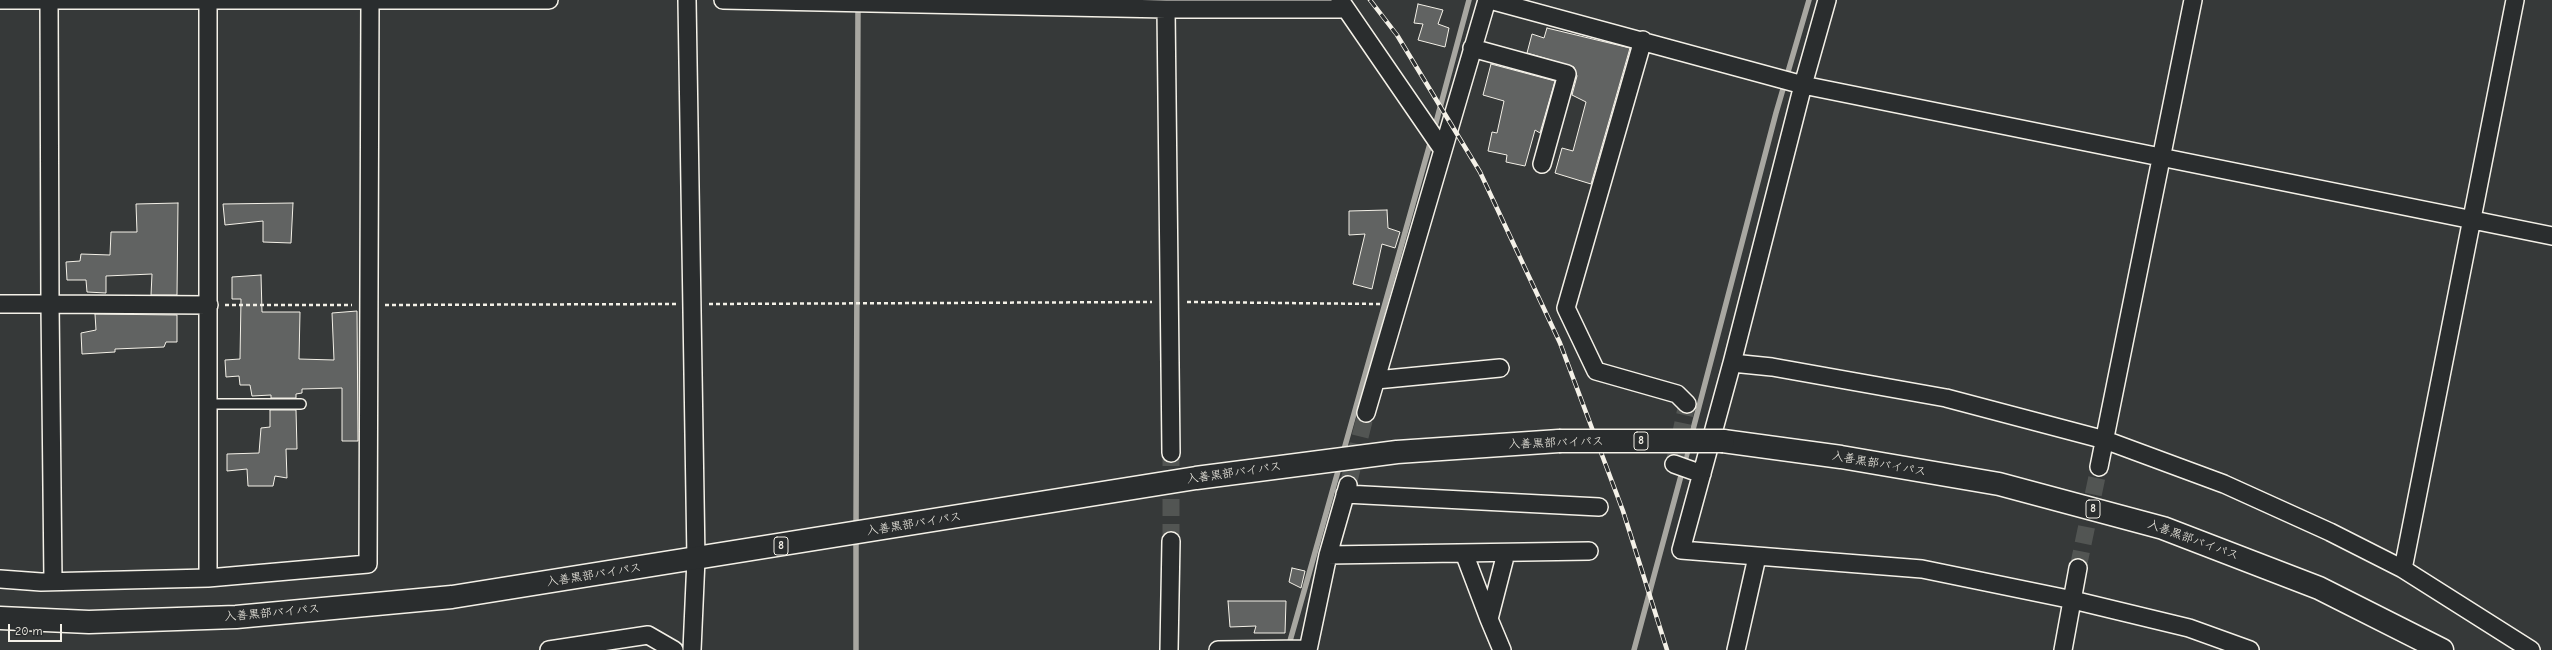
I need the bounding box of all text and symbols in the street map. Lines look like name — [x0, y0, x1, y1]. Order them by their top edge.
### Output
road number: 8 — [1634, 432, 1648, 450]
street label: 入善黒部バイパス — [1508, 434, 1604, 452]
street label: 入善黒部バイパス — [1830, 449, 1928, 479]
street label: 入善黒部バイパス — [1185, 459, 1283, 487]
road number: 8 — [2086, 500, 2100, 518]
street label: 入善黒部バイパス — [865, 509, 963, 539]
street label: 入善黒部バイパス — [2145, 517, 2241, 563]
road number: 8 — [774, 537, 788, 555]
street label: 入善黒部バイパス — [545, 560, 643, 590]
street label: 入善黒部バイパス — [224, 602, 320, 624]
scale bar — [10, 616, 64, 642]
text: 20 m — [15, 624, 43, 638]

